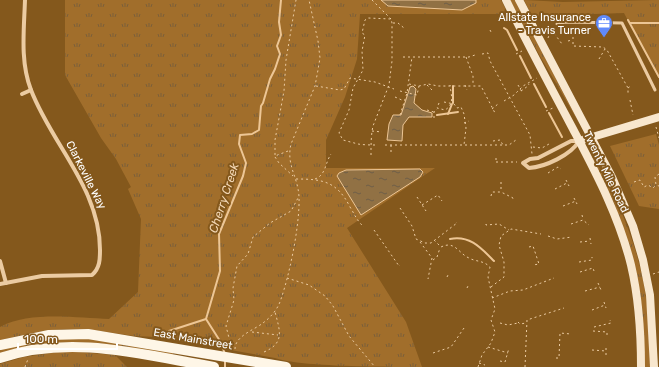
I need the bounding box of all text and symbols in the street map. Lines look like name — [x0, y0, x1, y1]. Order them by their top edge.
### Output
place label: Allstate Insurance - Travis Turner — [498, 11, 592, 37]
office icon: Allstate Insurance - Travis Turner — [594, 13, 614, 38]
street label: Twenty Mile Road — [581, 129, 631, 215]
street label: Clarkeville Way — [63, 139, 109, 211]
water label: Cherry Creek — [206, 161, 242, 235]
scale bar — [18, 325, 117, 351]
street label: East Mainstreet — [152, 326, 234, 352]
text: 100 m — [24, 332, 58, 346]

